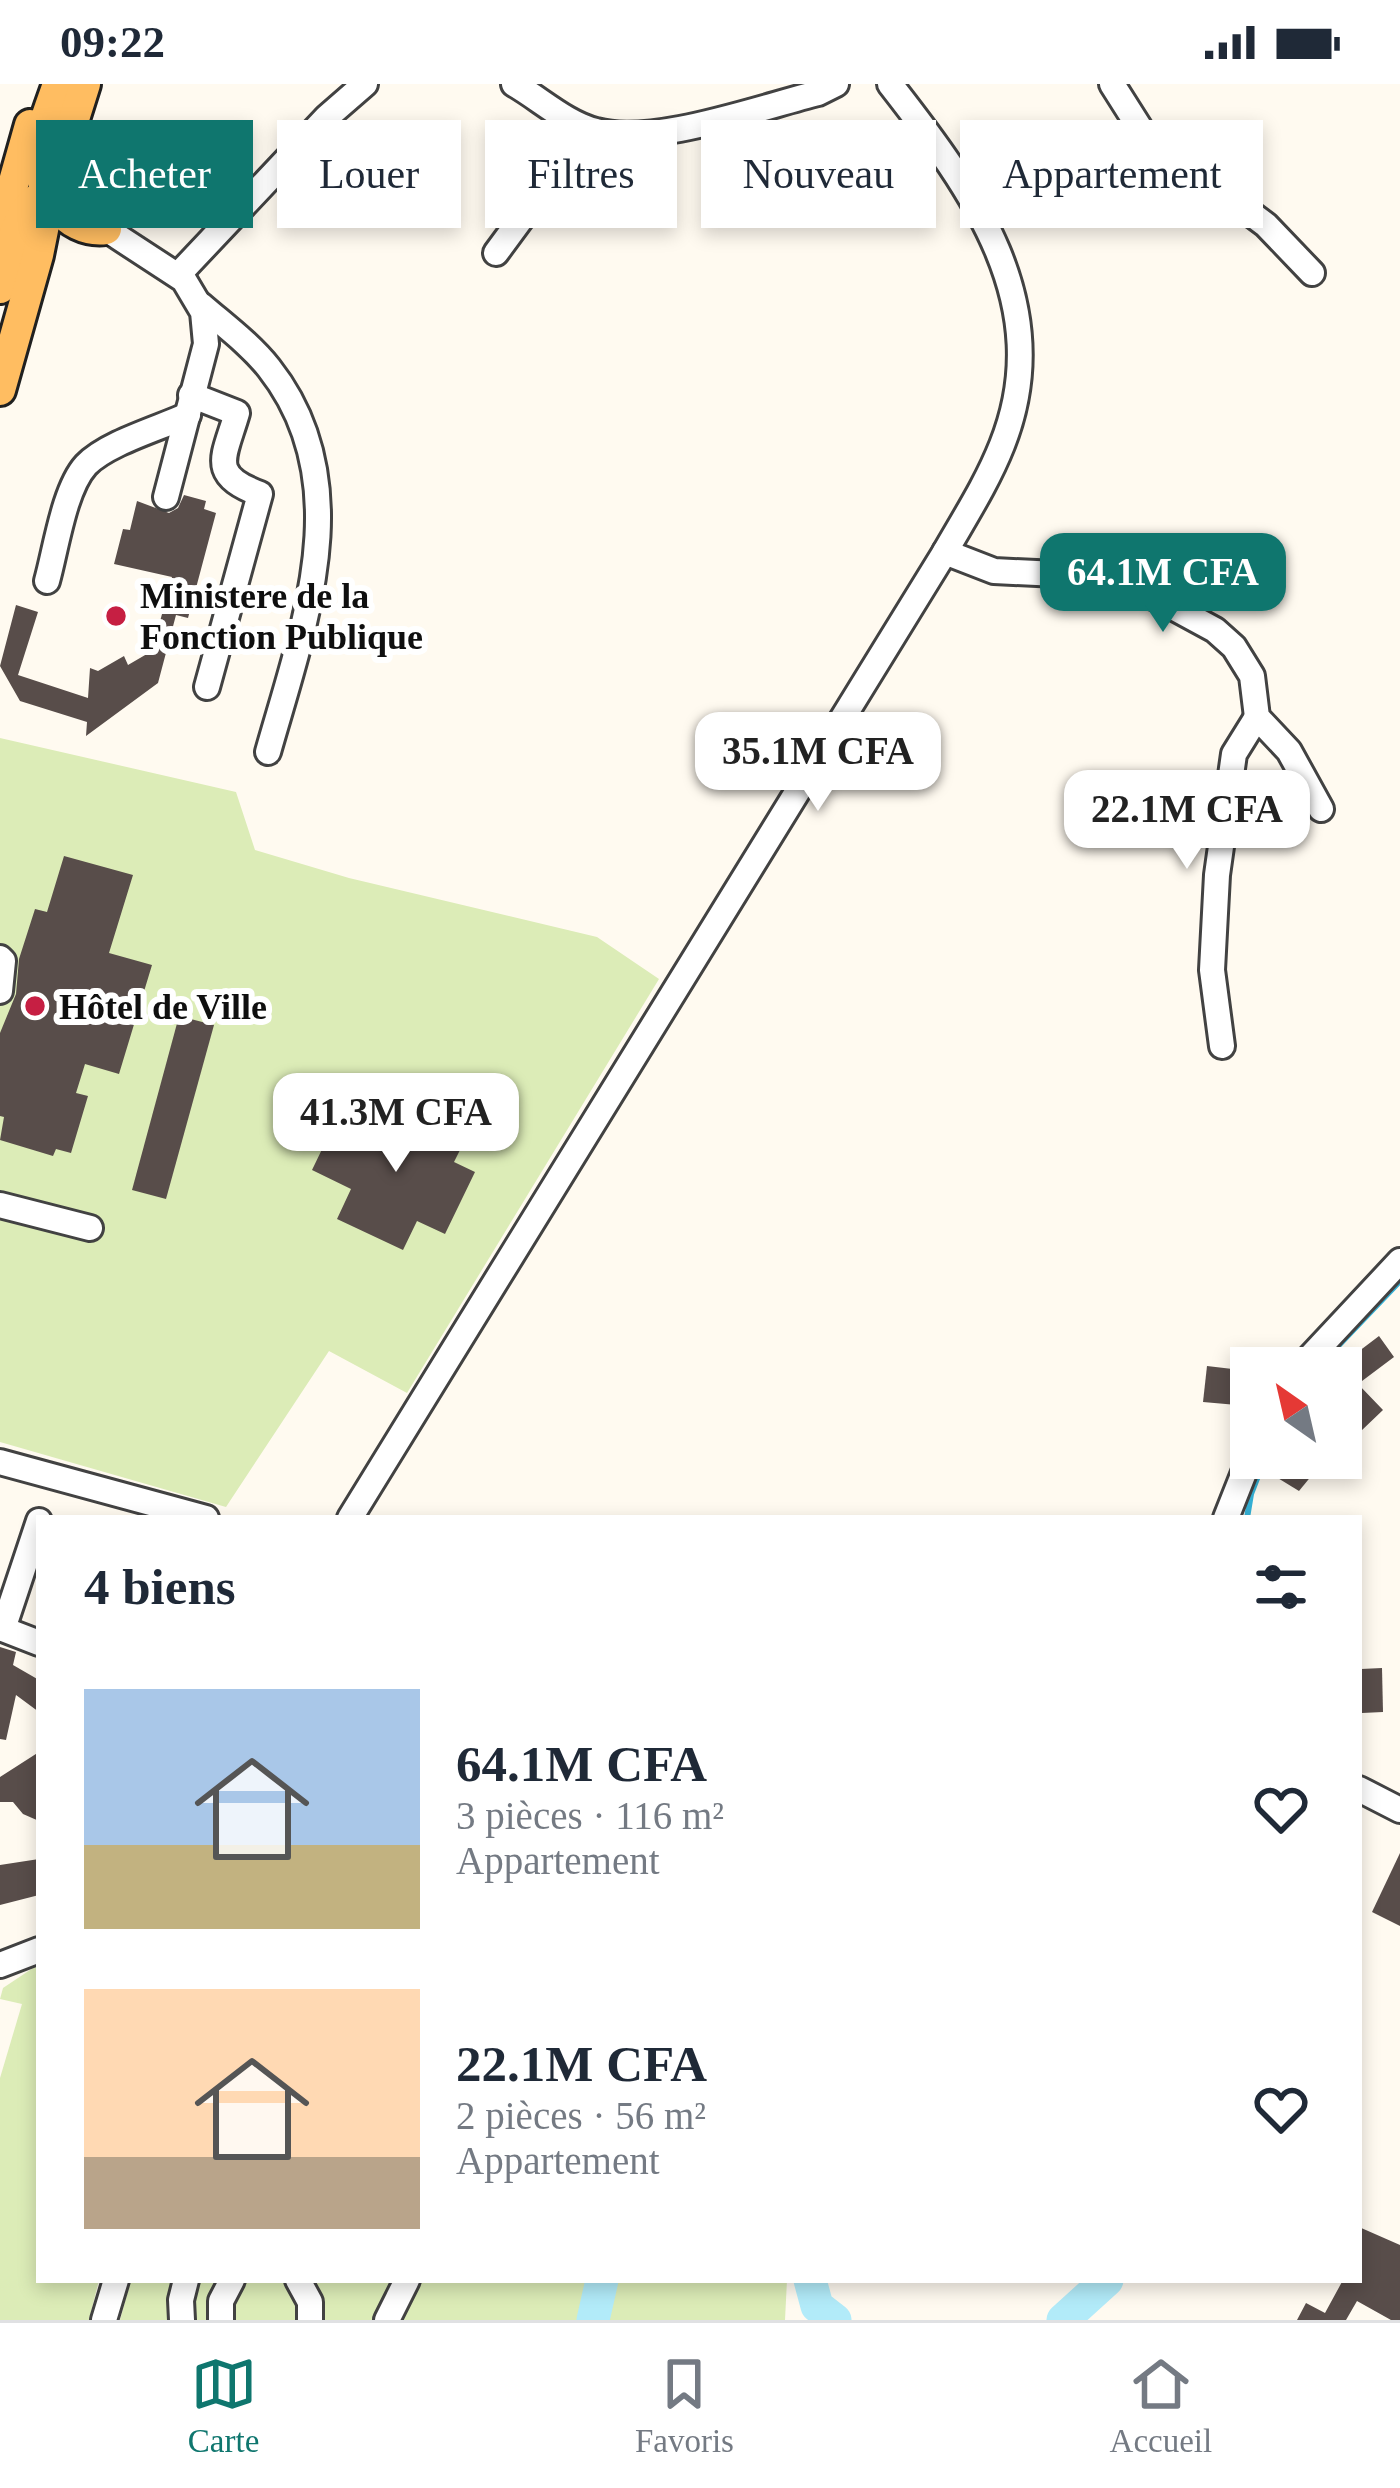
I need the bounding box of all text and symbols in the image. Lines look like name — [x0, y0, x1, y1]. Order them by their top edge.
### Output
text: 09:22 — [60, 17, 165, 67]
chip: Acheter — [36, 120, 253, 228]
chip: Louer — [277, 120, 461, 228]
chip: Filtres — [485, 120, 677, 228]
chip: Nouveau — [701, 120, 936, 228]
chip: Appartement — [960, 120, 1263, 228]
pin: 64.1M CFA — [1026, 533, 1300, 635]
text: 64.1M CFA — [1067, 550, 1259, 593]
place label: Ministere de la Fonction Publique — [140, 576, 423, 657]
marker: Ministere de la Fonction Publique — [103, 603, 129, 629]
pin: 35.1M CFA — [681, 712, 955, 814]
text: 35.1M CFA — [722, 729, 914, 772]
pin: 22.1M CFA — [1050, 770, 1324, 872]
text: 22.1M CFA — [1091, 787, 1283, 830]
place label: Hôtel de Ville — [59, 987, 267, 1027]
marker: Hôtel de Ville — [22, 993, 48, 1019]
pin: 41.3M CFA — [259, 1073, 533, 1175]
text: 41.3M CFA — [300, 1090, 492, 1133]
north arrow — [1230, 1347, 1362, 1479]
map controls — [1230, 1347, 1362, 1479]
icon: filters — [1248, 1554, 1314, 1620]
text: 4 biens — [84, 1559, 236, 1615]
text: 64.1M CFA — [456, 1736, 707, 1792]
icon: home — [180, 1737, 324, 1881]
icon: heart — [1248, 1776, 1314, 1842]
text: 3 pièces · 116 m² — [456, 1794, 724, 1837]
text: Appartement — [456, 1839, 660, 1882]
text: 22.1M CFA — [456, 2036, 707, 2092]
icon: home — [180, 2037, 324, 2181]
icon: heart — [1248, 2076, 1314, 2142]
text: 2 pièces · 56 m² — [456, 2094, 706, 2137]
text: Appartement — [456, 2139, 660, 2182]
tab: Carte — [188, 2351, 259, 2460]
tab: Favoris — [635, 2351, 734, 2460]
tab: Accueil — [1110, 2351, 1212, 2460]

